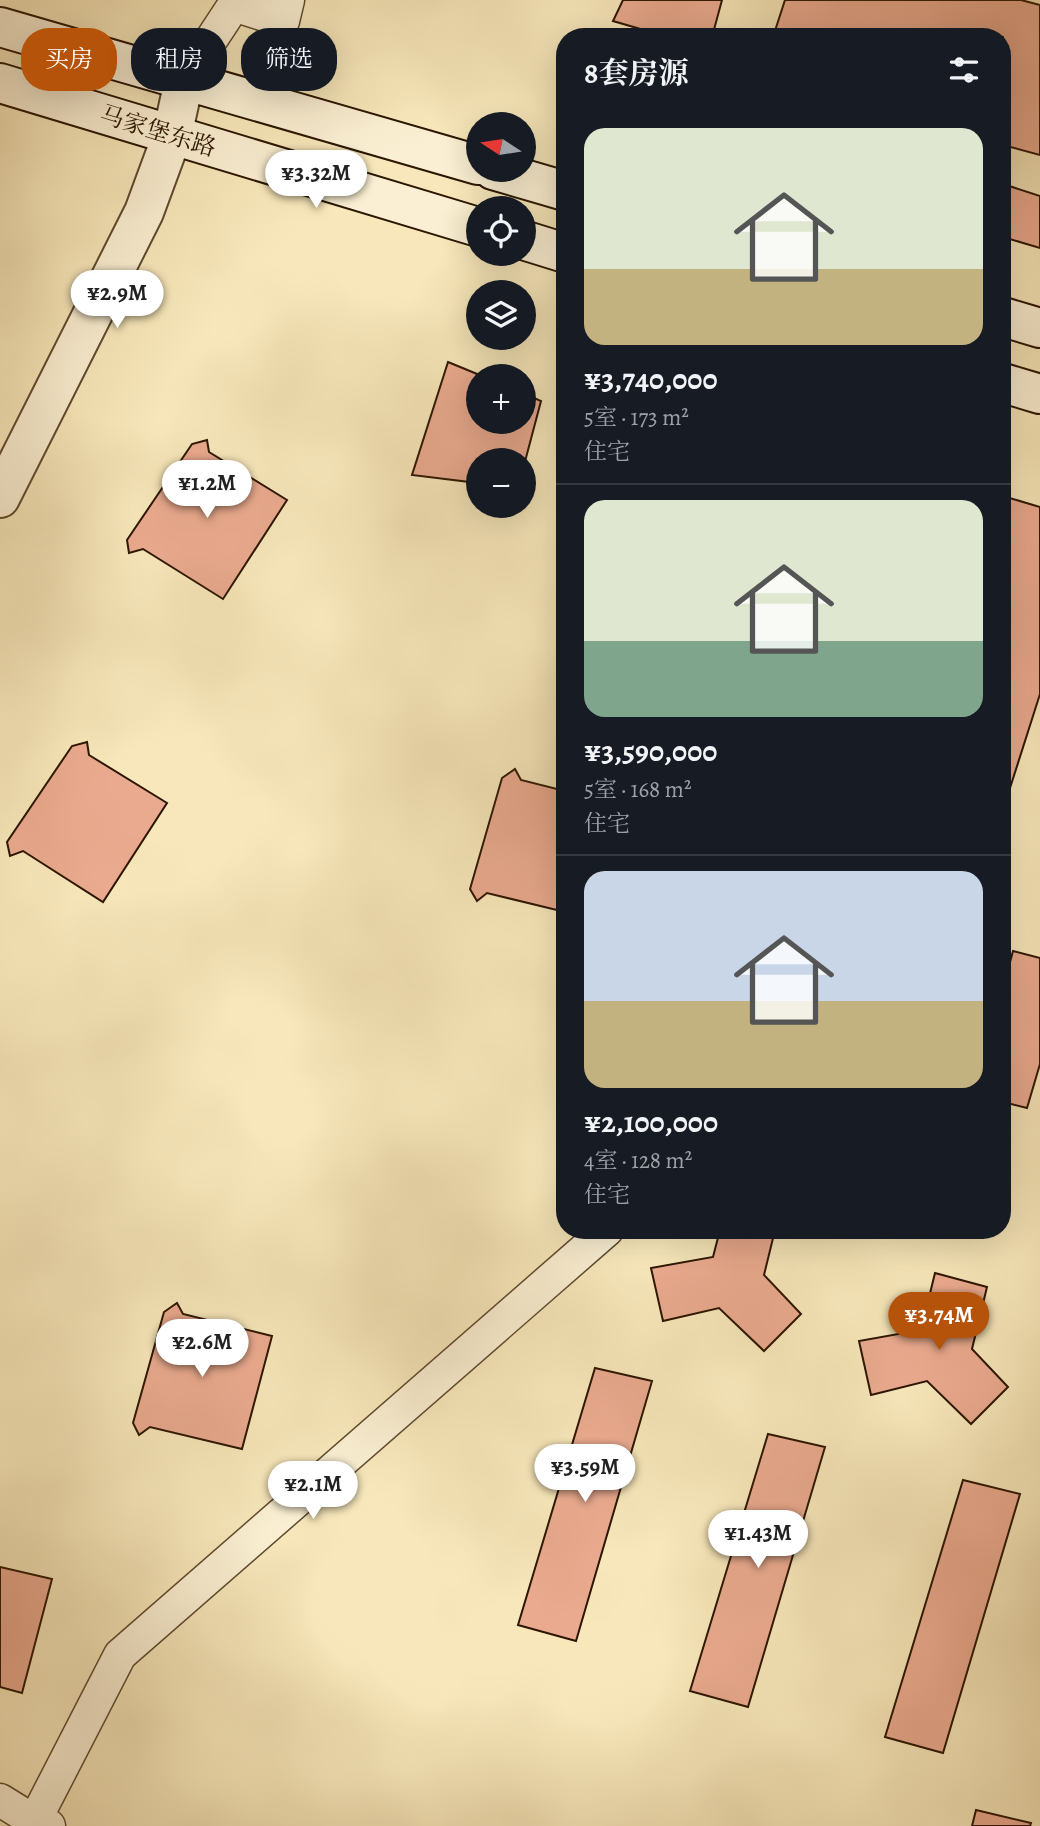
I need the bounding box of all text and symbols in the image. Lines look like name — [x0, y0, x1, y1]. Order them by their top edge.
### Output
chip: 买房 — [21, 28, 117, 91]
chip: 租房 — [131, 28, 227, 91]
chip: 筛选 — [241, 28, 337, 91]
icon: filters — [945, 51, 983, 89]
text: 8套房源 — [584, 53, 688, 93]
street label: 马家堡东路 — [96, 98, 220, 164]
north arrow — [466, 112, 536, 182]
map controls — [466, 112, 536, 518]
pin: ¥3.32M — [259, 150, 373, 210]
text: ¥3.32M — [281, 157, 351, 188]
icon: home — [721, 174, 847, 300]
button: locate — [466, 196, 536, 266]
pin: ¥2.9M — [68, 270, 166, 330]
text: ¥2.9M — [87, 277, 147, 308]
button: layers — [466, 280, 536, 350]
text: ¥3,740,000 — [584, 359, 718, 399]
button: + — [466, 364, 536, 434]
text: 5室 · 173 m² — [584, 402, 689, 433]
text: 住宅 — [584, 436, 630, 467]
button: − — [466, 448, 536, 518]
pin: ¥1.2M — [158, 461, 256, 520]
text: ¥1.2M — [178, 467, 236, 498]
icon: home — [721, 546, 847, 672]
text: ¥3,590,000 — [584, 731, 717, 771]
text: 5室 · 168 m² — [584, 774, 691, 805]
text: 住宅 — [584, 808, 630, 839]
icon: home — [721, 917, 847, 1043]
text: ¥2,100,000 — [584, 1102, 718, 1142]
text: 4室 · 128 m² — [584, 1145, 692, 1176]
text: 住宅 — [584, 1179, 630, 1210]
pin: ¥3.74M — [882, 1292, 996, 1352]
text: ¥3.74M — [904, 1299, 974, 1330]
pin: ¥2.6M — [153, 1320, 251, 1379]
text: ¥2.6M — [172, 1326, 232, 1357]
pin: ¥3.59M — [528, 1444, 642, 1504]
text: ¥3.59M — [550, 1451, 620, 1482]
pin: ¥2.1M — [264, 1462, 362, 1521]
text: ¥2.1M — [284, 1468, 342, 1499]
pin: ¥1.43M — [701, 1510, 815, 1570]
text: ¥1.43M — [724, 1517, 792, 1548]

